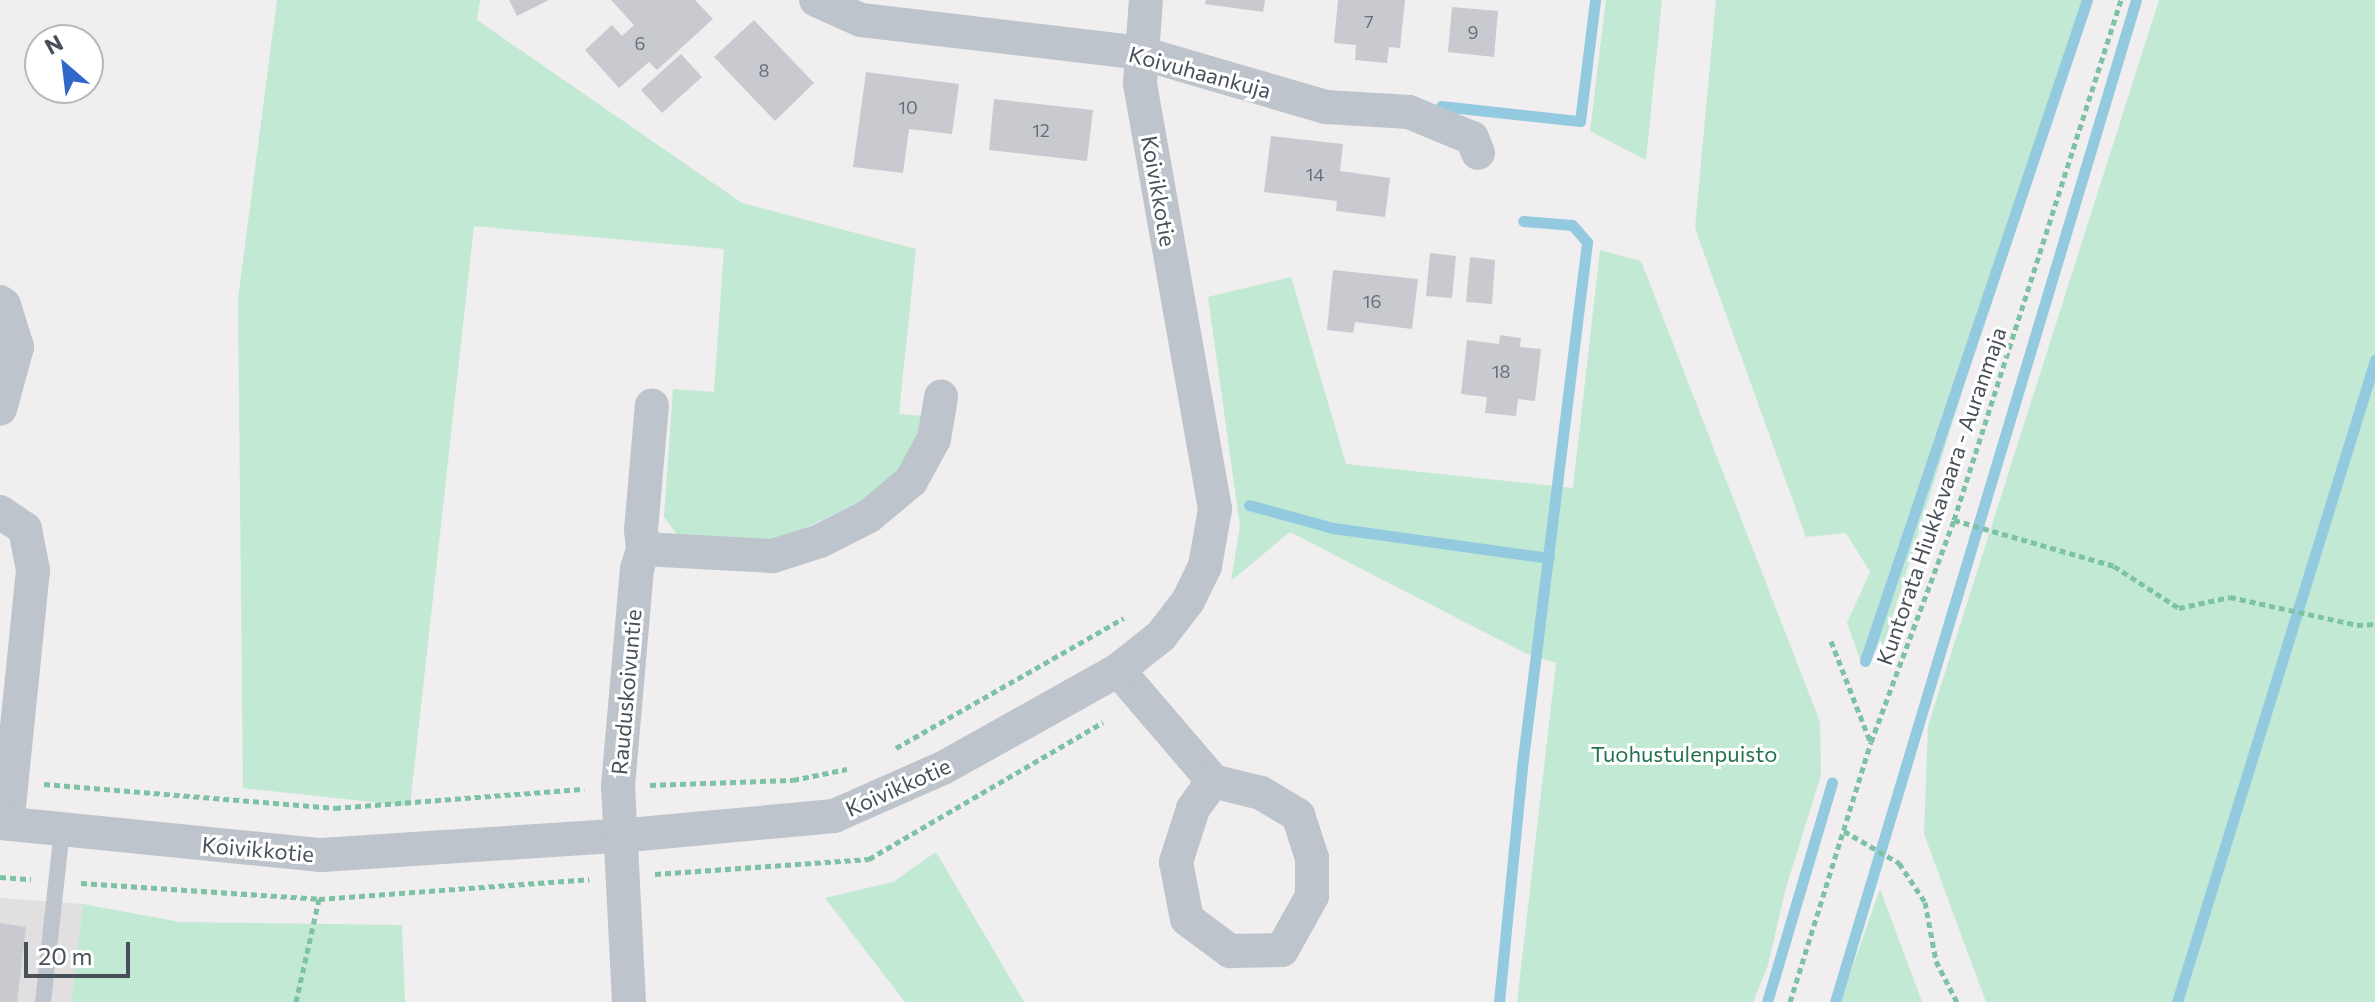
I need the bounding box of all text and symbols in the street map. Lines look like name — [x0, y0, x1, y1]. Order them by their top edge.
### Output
house number: 7 — [1364, 10, 1374, 32]
house number: 9 — [1468, 21, 1478, 43]
north arrow — [24, 24, 104, 104]
text: N — [40, 28, 67, 60]
house number: 6 — [635, 32, 645, 54]
street label: Koivuhaankuja — [1126, 40, 1274, 104]
house number: 8 — [759, 59, 769, 81]
house number: 10 — [898, 96, 918, 118]
house number: 12 — [1032, 119, 1050, 141]
street label: Koivikkotie — [1136, 133, 1182, 249]
house number: 14 — [1306, 163, 1324, 185]
house number: 16 — [1363, 290, 1381, 312]
street label: Kuntorata Hiukkavaara - Auranmaja — [1871, 324, 2011, 668]
house number: 18 — [1492, 360, 1510, 382]
street label: Rauduskoivuntie — [606, 608, 646, 776]
park label: Tuohustulenpuisto — [1591, 741, 1777, 767]
street label: Koivikkotie — [841, 752, 955, 822]
street label: Koivikkotie — [201, 831, 315, 867]
scale bar — [28, 926, 134, 976]
text: 20 m — [38, 941, 92, 970]

